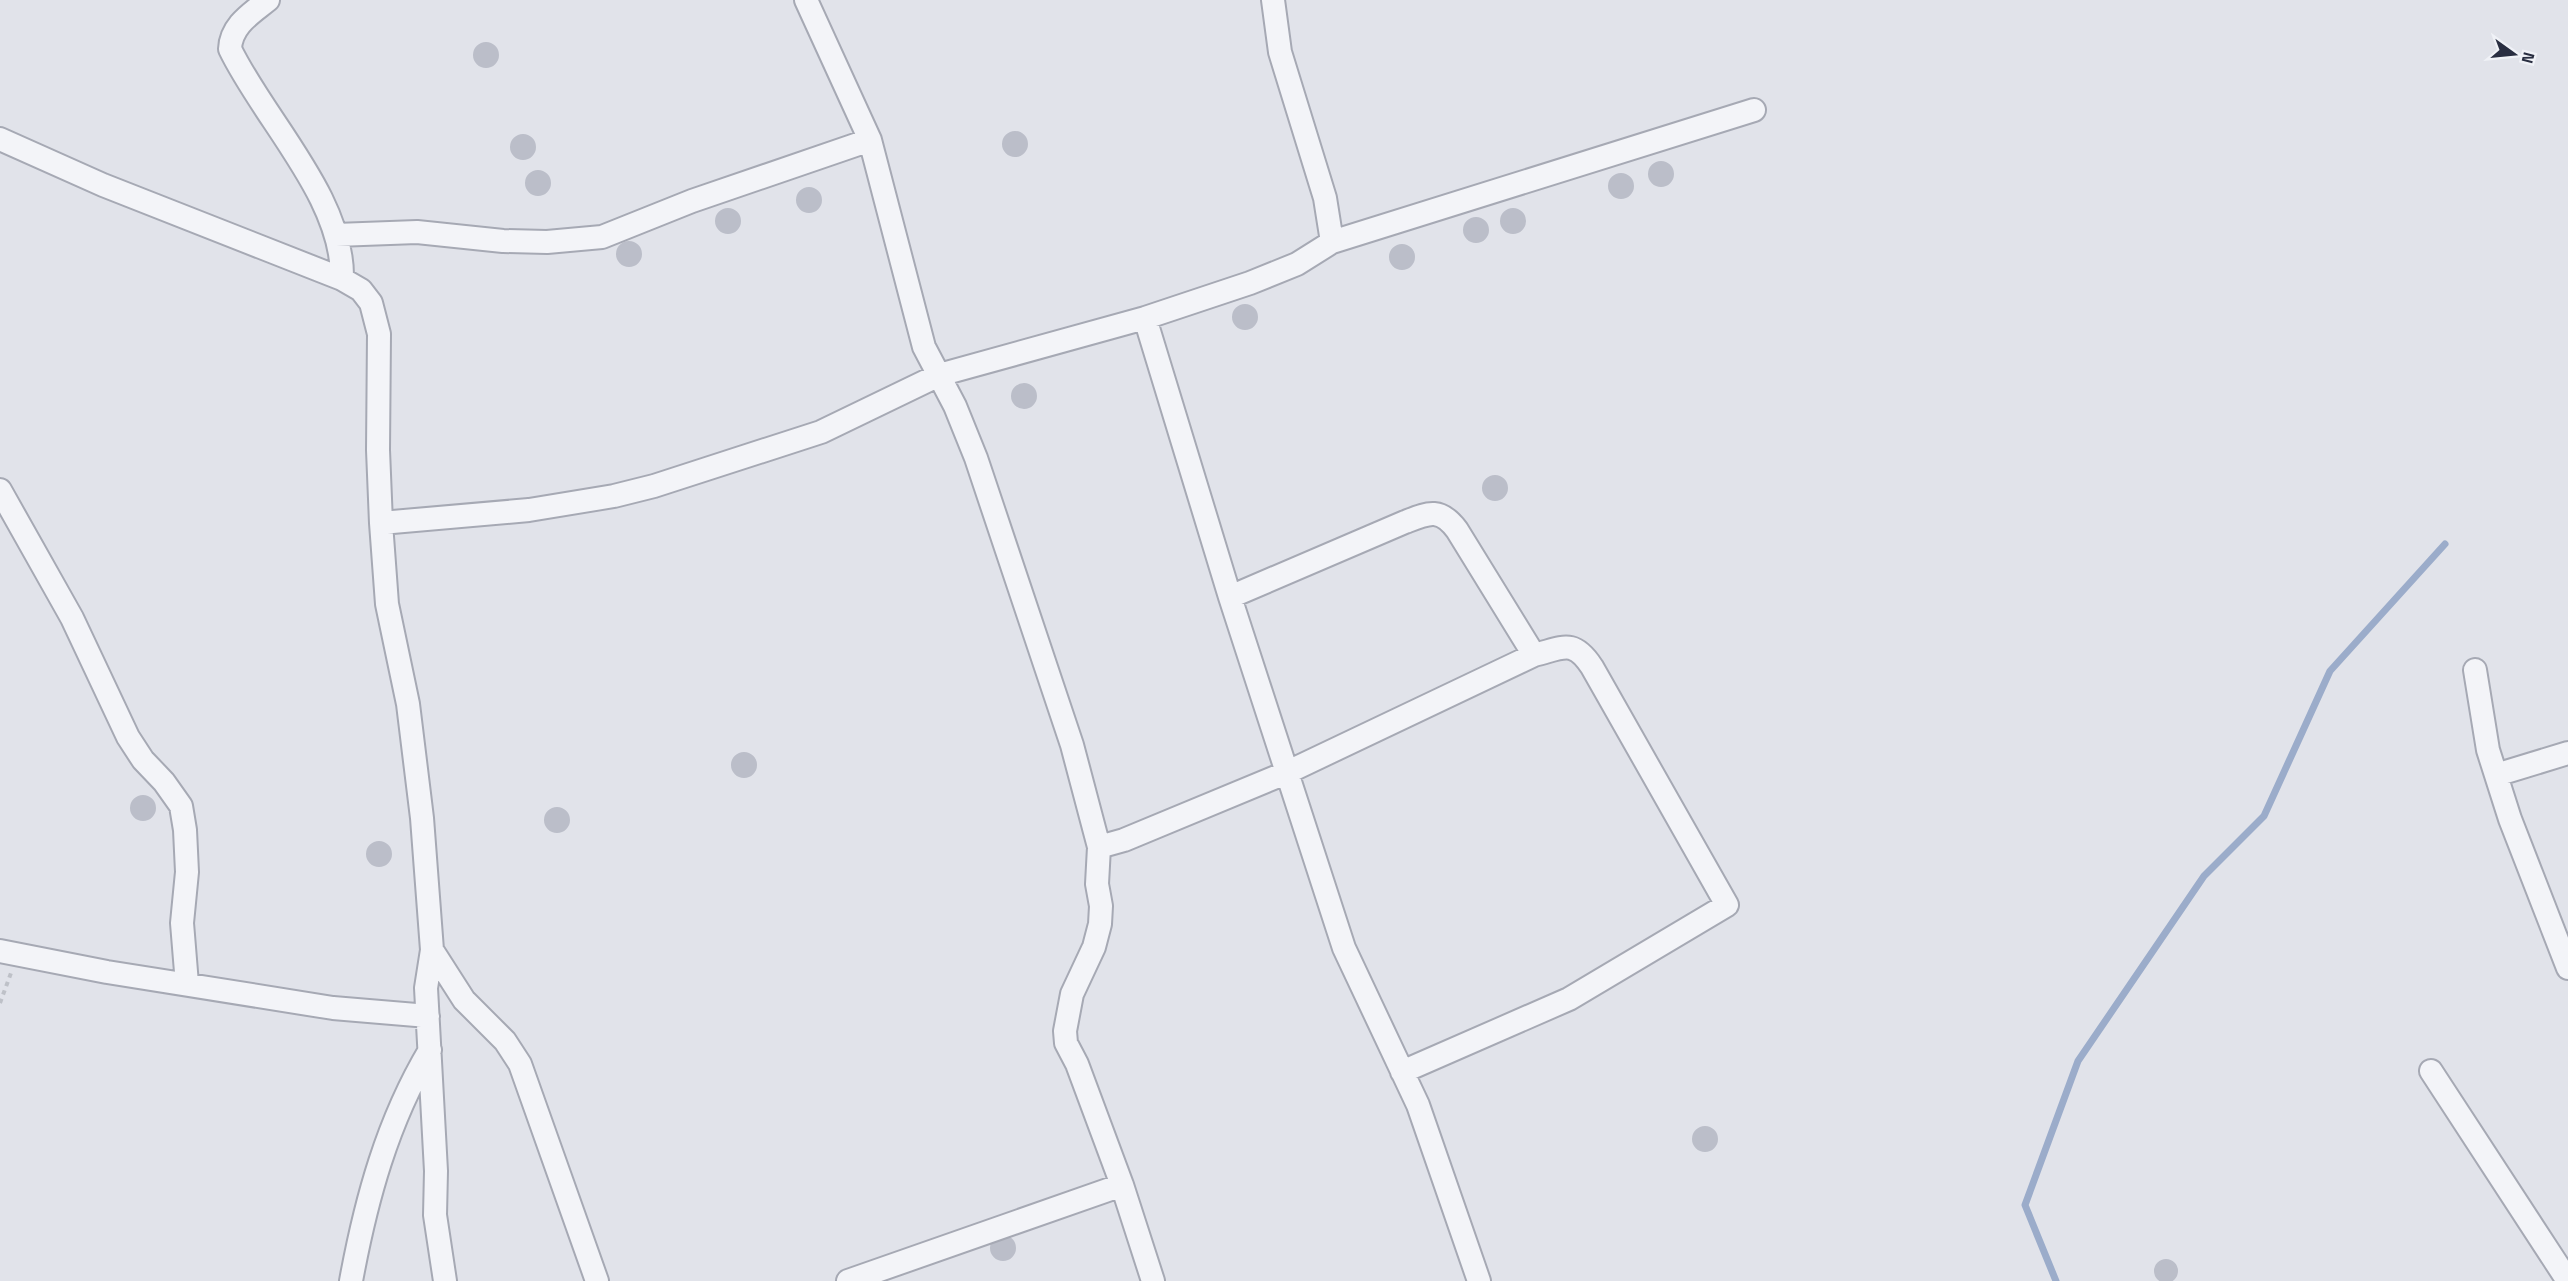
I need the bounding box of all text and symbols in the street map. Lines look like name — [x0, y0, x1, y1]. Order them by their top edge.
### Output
north arrow — [2484, 24, 2544, 84]
text: N — [2515, 49, 2542, 66]

